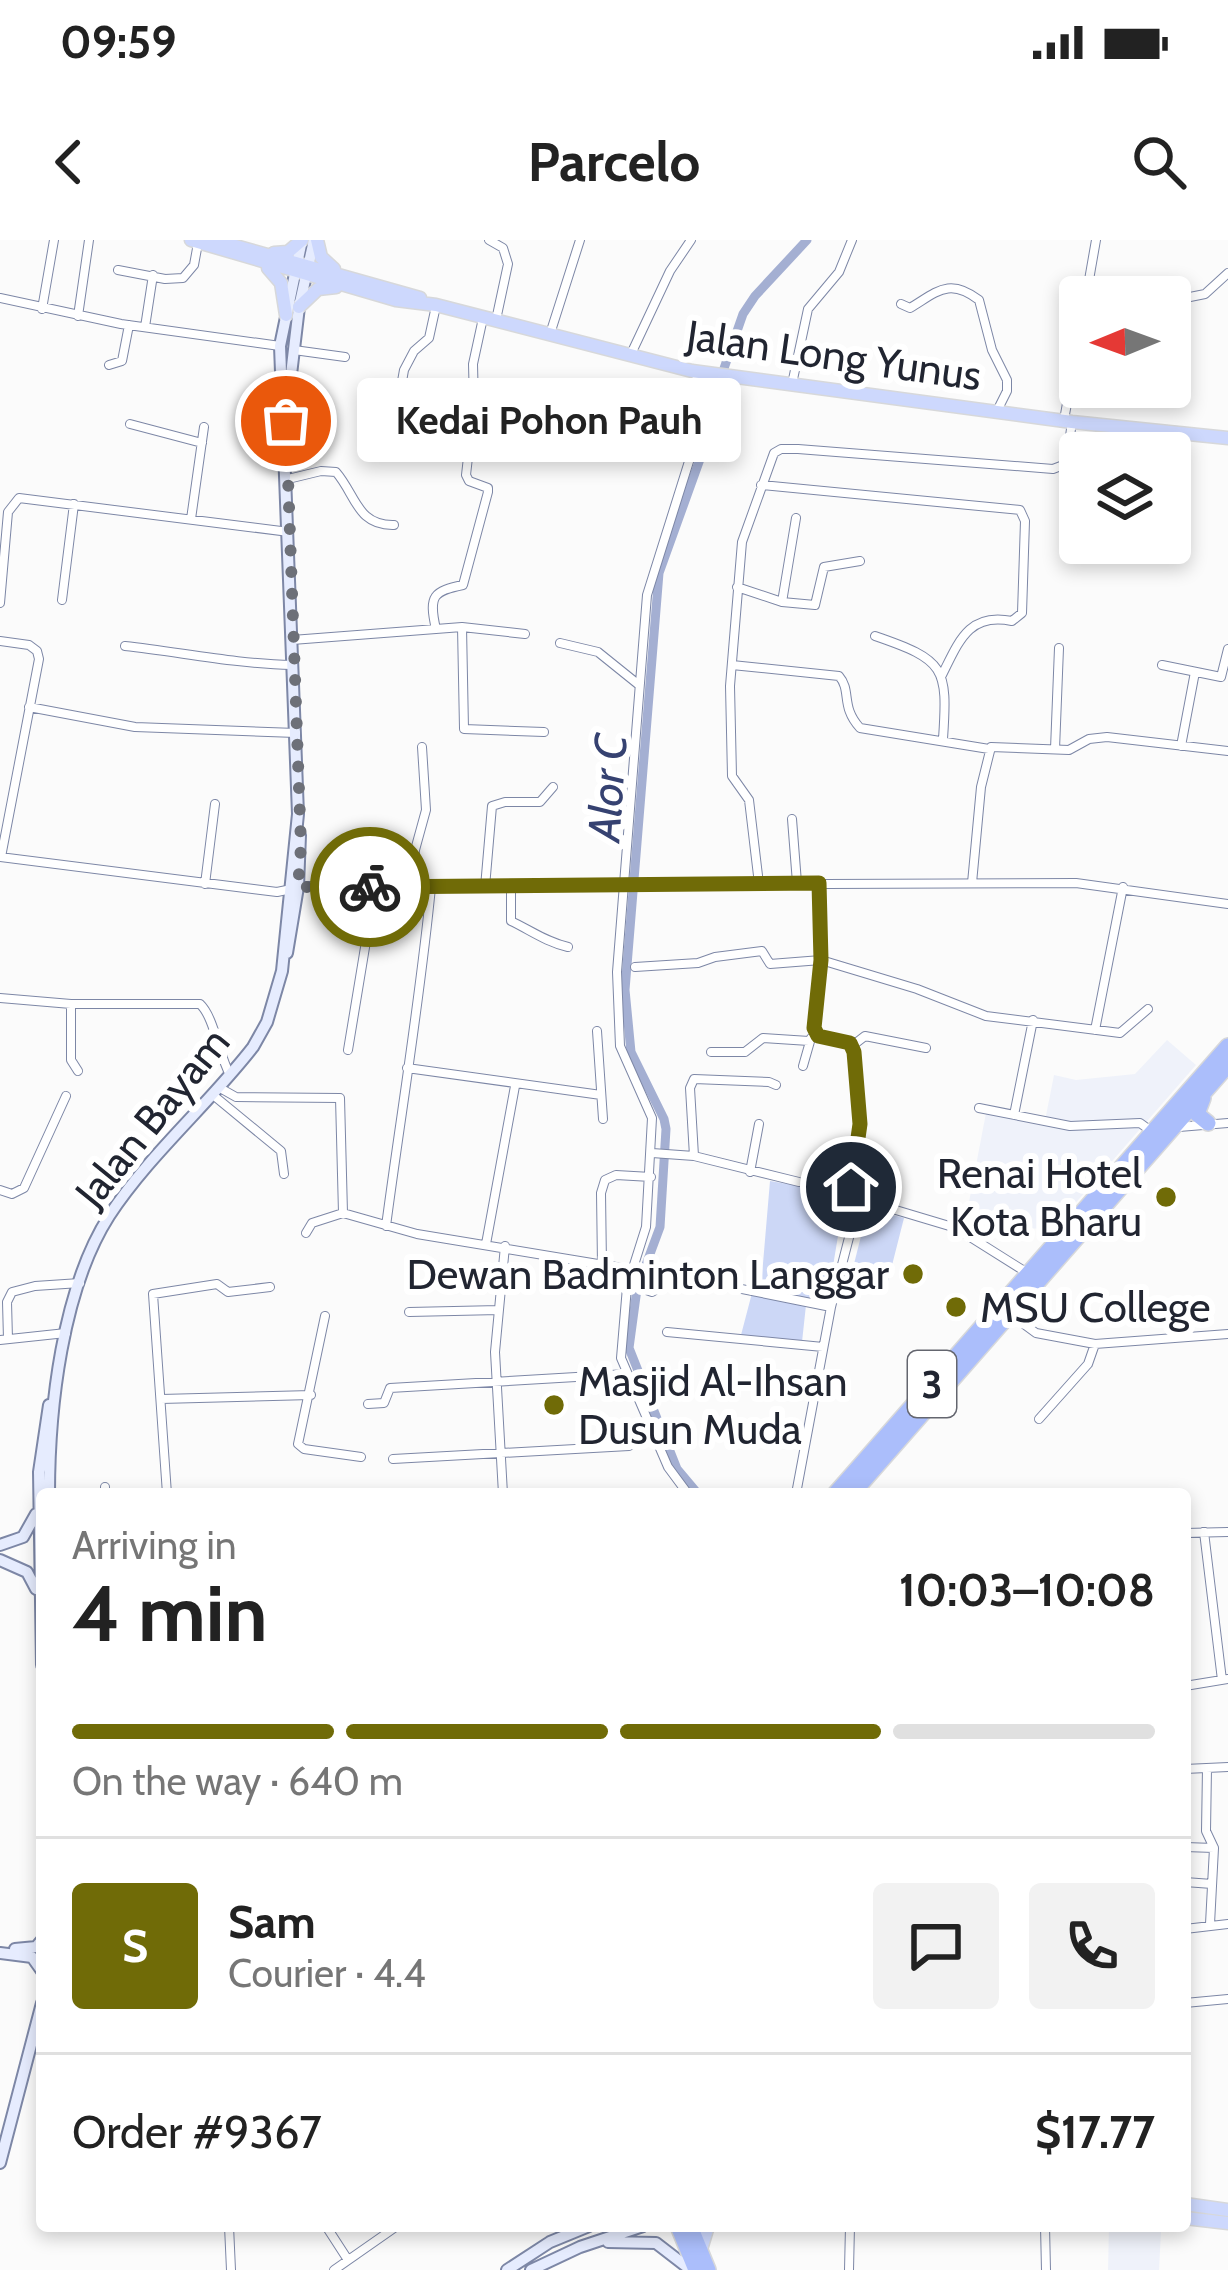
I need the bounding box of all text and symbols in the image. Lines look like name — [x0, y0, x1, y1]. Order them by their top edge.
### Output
text: 09:59 — [60, 15, 177, 69]
icon: back — [36, 129, 102, 195]
text: Parcelo — [528, 129, 700, 195]
icon: search — [1126, 129, 1192, 195]
north arrow — [1059, 276, 1191, 408]
map controls — [1059, 276, 1191, 564]
street label: Jalan Long Yunus — [682, 308, 985, 401]
pin — [235, 370, 337, 472]
callout: Kedai Pohon Pauh — [358, 379, 742, 463]
icon: bag — [253, 388, 319, 454]
text: Kedai Pohon Pauh — [395, 396, 703, 444]
button: layers — [1059, 432, 1191, 564]
water label: Alor C — [576, 730, 638, 845]
courier — [310, 827, 430, 947]
icon: bike — [337, 854, 403, 920]
street label: Jalan Bayam — [63, 1017, 240, 1218]
pin — [800, 1136, 902, 1238]
place label: Renai Hotel Kota Bharu — [937, 1147, 1142, 1247]
icon: home — [818, 1154, 884, 1220]
marker: Renai Hotel Kota Bharu — [1153, 1184, 1179, 1210]
place label: Dewan Badminton Langgar — [406, 1248, 890, 1300]
marker: Dewan Badminton Langgar — [900, 1261, 926, 1287]
place label: MSU College — [980, 1281, 1210, 1333]
marker: MSU College — [943, 1294, 969, 1320]
road number: 3 — [908, 1351, 956, 1417]
place label: Masjid Al-Ihsan Dusun Muda — [578, 1355, 847, 1455]
marker: Masjid Al-Ihsan Dusun Muda — [541, 1392, 567, 1418]
text: Arriving in — [72, 1521, 236, 1569]
text: 10:03–10:08 — [899, 1563, 1155, 1617]
text: 4 min — [72, 1566, 268, 1661]
text: On the way · 640 m — [72, 1757, 403, 1805]
button: chat — [873, 1883, 999, 2009]
button: phone — [1029, 1883, 1155, 2009]
text: Sam — [228, 1895, 316, 1949]
text: S — [122, 1919, 148, 1973]
text: Courier · 4.4 — [228, 1949, 426, 1997]
text: Order #9367 — [72, 2105, 322, 2159]
text: $17.77 — [1035, 2105, 1155, 2159]

